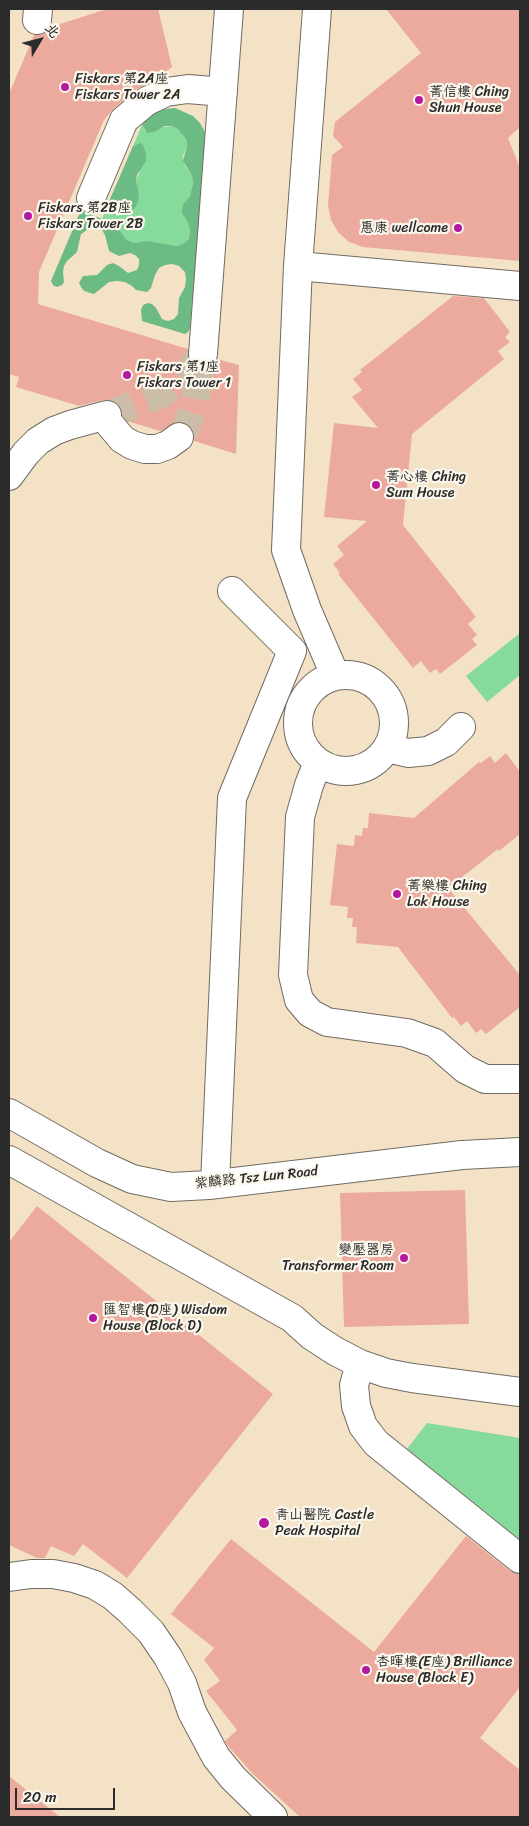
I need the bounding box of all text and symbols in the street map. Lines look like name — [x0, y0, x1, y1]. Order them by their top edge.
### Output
north arrow — [15, 15, 65, 65]
text: 北 — [38, 18, 67, 44]
place label: Fiskars 第2A座 Fiskars Tower 2A — [75, 71, 180, 104]
marker: Fiskars 第2A座 Fiskars Tower 2A — [59, 81, 71, 93]
place label: 菁信樓 Ching Shun House — [429, 84, 509, 116]
marker: 菁信樓 Ching Shun House — [413, 94, 425, 106]
place label: Fiskars 第2B座 Fiskars Tower 2B — [38, 200, 143, 232]
marker: Fiskars 第2B座 Fiskars Tower 2B — [22, 210, 34, 222]
place label: 惠康 wellcome — [360, 220, 448, 236]
marker: 惠康 wellcome — [452, 222, 464, 234]
place label: Fiskars 第1座 Fiskars Tower 1 — [137, 359, 231, 392]
marker: Fiskars 第1座 Fiskars Tower 1 — [121, 369, 133, 381]
place label: 菁心樓 Ching Sum House — [386, 469, 466, 502]
marker: 菁心樓 Ching Sum House — [370, 479, 382, 491]
place label: 菁樂樓 Ching Lok House — [407, 878, 487, 910]
marker: 菁樂樓 Ching Lok House — [391, 888, 403, 900]
street label: 紫麟路 Tsz Lun Road — [193, 1163, 319, 1193]
place label: 變壓器房 Transformer Room — [282, 1242, 394, 1274]
marker: 變壓器房 Transformer Room — [398, 1252, 410, 1264]
place label: 匯智樓(D座) Wisdom House (Block D) — [103, 1302, 227, 1334]
marker: 匯智樓(D座) Wisdom House (Block D) — [87, 1312, 99, 1324]
place label: 青山醫院 Castle Peak Hospital — [275, 1507, 374, 1540]
marker: 青山醫院 Castle Peak Hospital — [257, 1516, 271, 1530]
place label: 杏暉樓(E座) Brilliance House (Block E) — [376, 1654, 512, 1686]
marker: 杏暉樓(E座) Brilliance House (Block E) — [360, 1664, 372, 1676]
scale bar — [18, 1778, 118, 1810]
text: 20 m — [23, 1784, 57, 1810]

